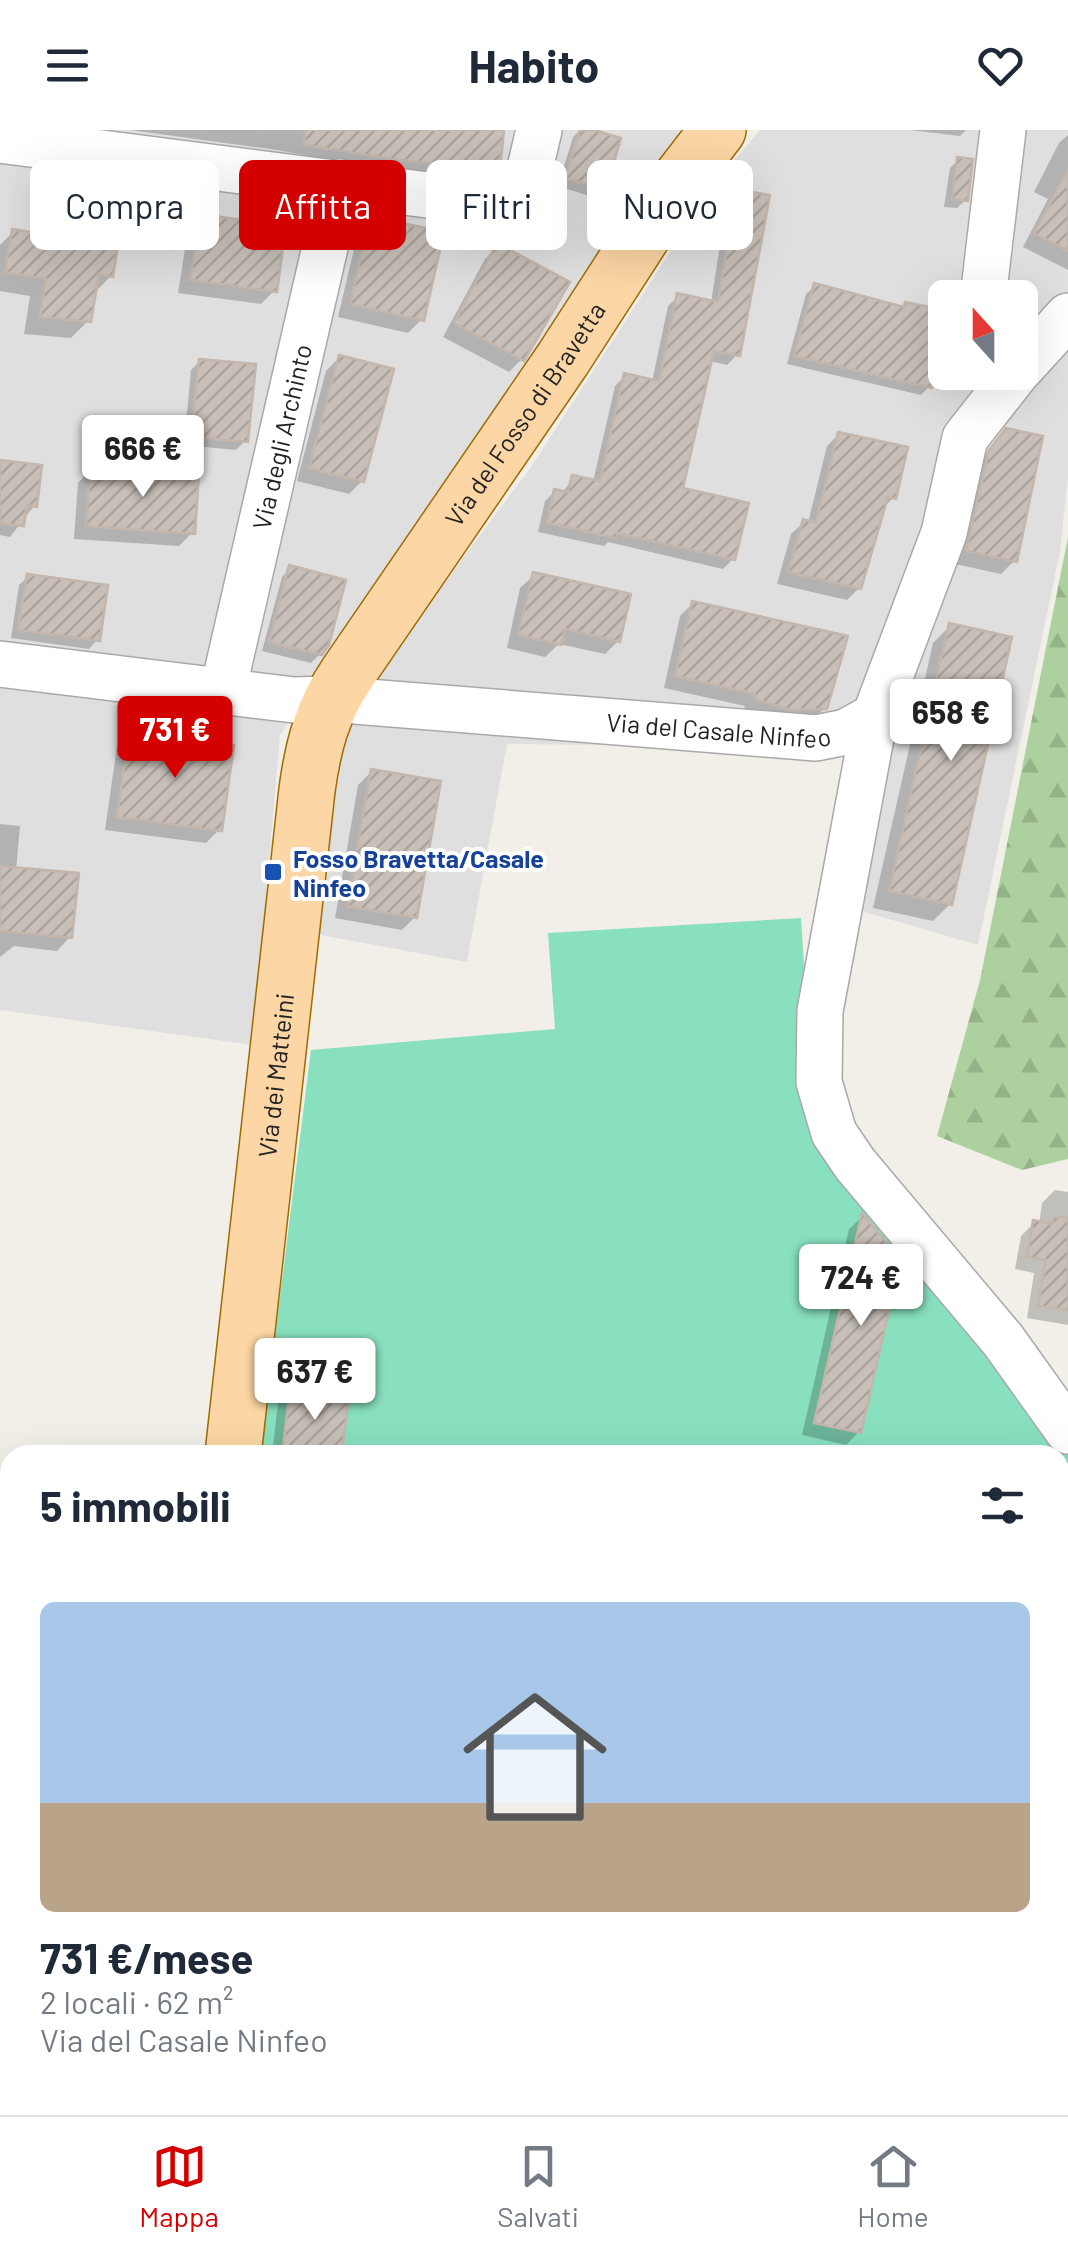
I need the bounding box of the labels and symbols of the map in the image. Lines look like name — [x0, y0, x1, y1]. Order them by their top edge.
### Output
north arrow — [928, 280, 1038, 390]
street label: Via del Fosso di Bravetta — [438, 296, 611, 532]
street label: Via degli Archinto — [245, 341, 317, 532]
pin: 666 € — [73, 415, 213, 500]
pin: 658 € — [881, 679, 1021, 764]
pin: 731 € — [105, 696, 245, 781]
street label: Via del Casale Ninfeo — [605, 706, 833, 753]
place label: Fosso Bravetta/Casale Ninfeo — [293, 843, 544, 902]
marker: Fosso Bravetta/Casale Ninfeo — [262, 861, 284, 883]
street label: Via dei Matteini — [251, 992, 299, 1159]
pin: 724 € — [791, 1244, 931, 1329]
pin: 637 € — [245, 1338, 385, 1423]

